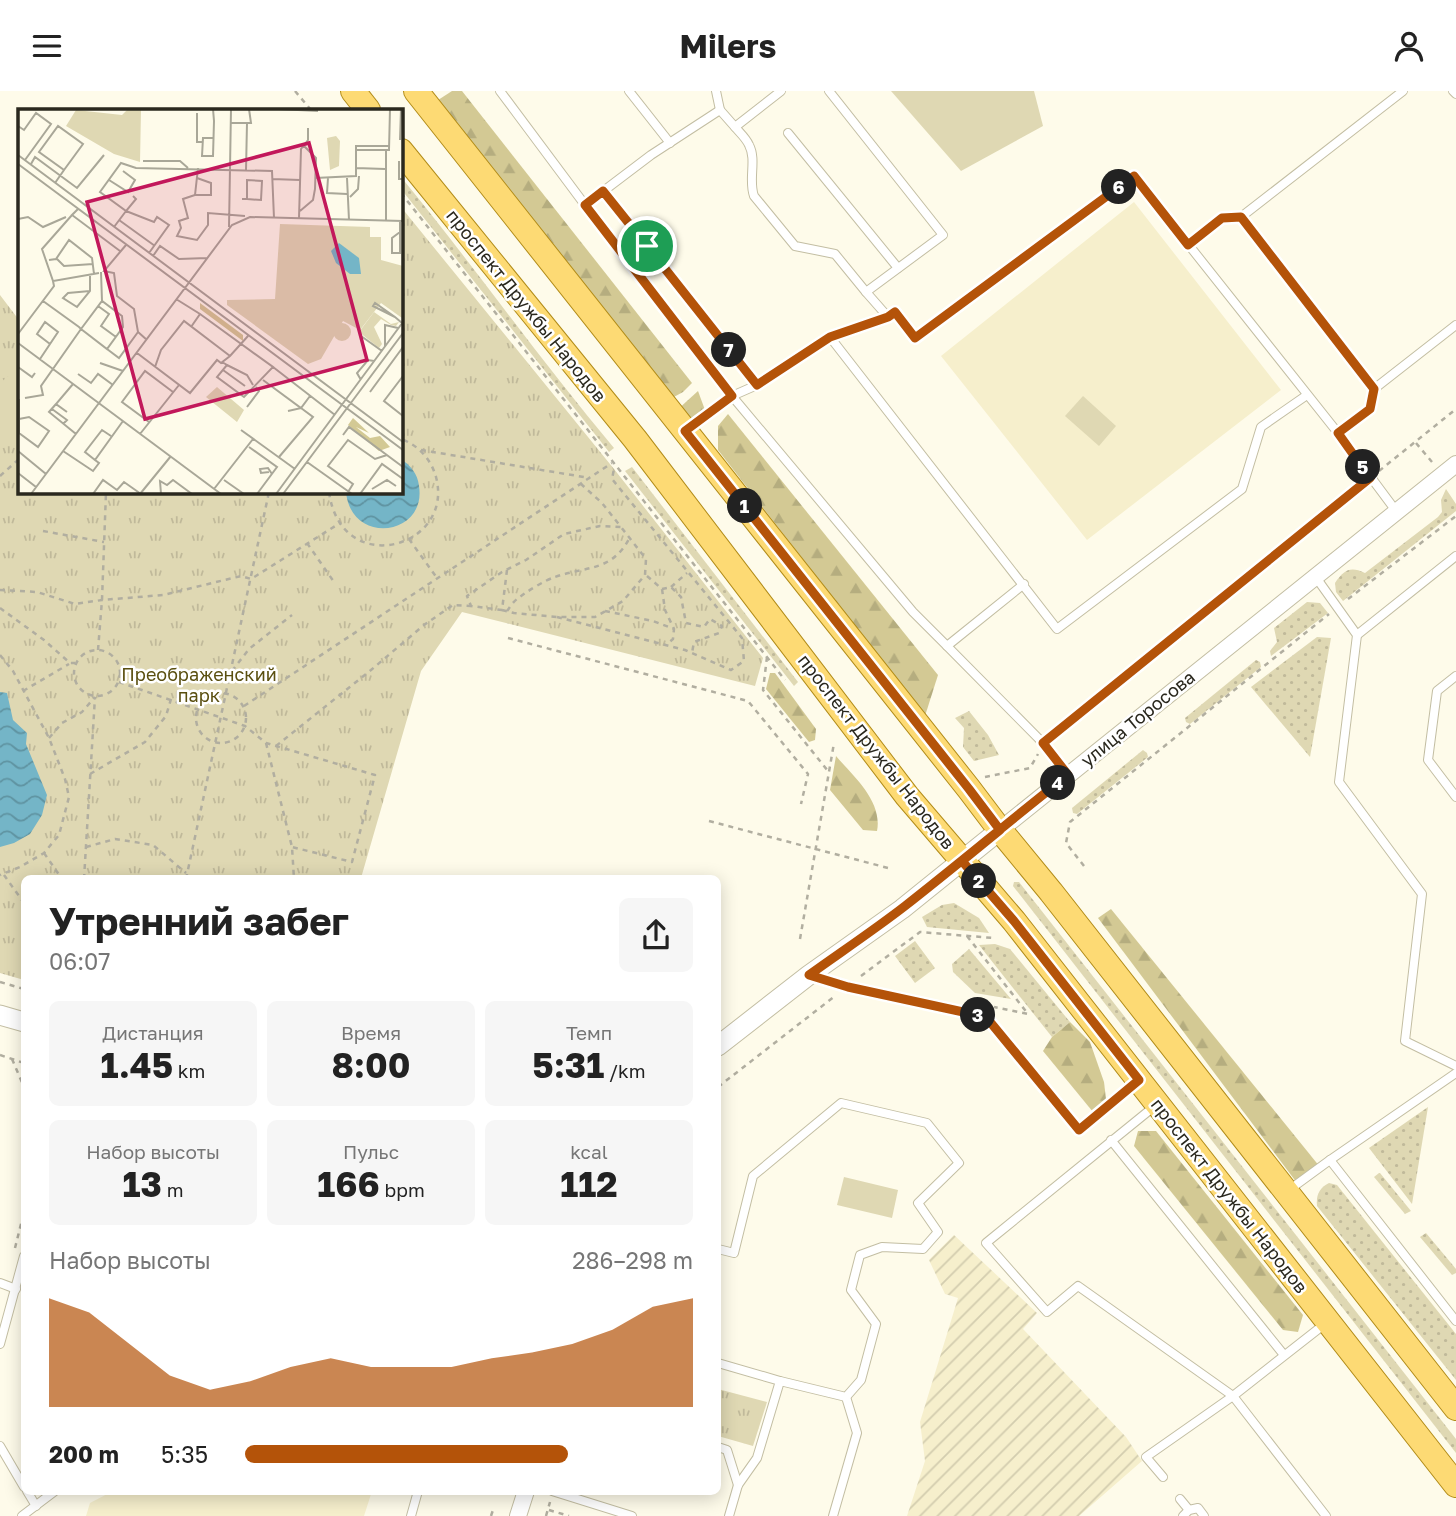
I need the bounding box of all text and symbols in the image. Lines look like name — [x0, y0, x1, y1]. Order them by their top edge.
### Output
icon: menu — [28, 27, 66, 65]
text: Milers — [679, 27, 777, 65]
icon: person — [1390, 27, 1428, 65]
inset map — [18, 109, 402, 493]
pin: 6 — [1102, 169, 1136, 205]
text: 6 — [1112, 175, 1125, 198]
street label: проспект Дружбы Народов — [442, 205, 611, 406]
pin — [617, 216, 677, 276]
icon: arrive — [628, 227, 666, 265]
pin: 7 — [712, 333, 746, 367]
text: 7 — [723, 338, 734, 361]
pin: 5 — [1346, 449, 1380, 485]
text: 5 — [1357, 455, 1368, 478]
pin: 1 — [728, 489, 762, 523]
text: 1 — [740, 494, 749, 517]
street label: проспект Дружбы Народов — [794, 649, 960, 853]
park label: Преображенский парк — [121, 663, 277, 706]
street label: улица Торосова — [1076, 665, 1199, 771]
pin: 4 — [1040, 765, 1076, 801]
text: 4 — [1052, 771, 1063, 794]
pin: 2 — [962, 863, 996, 899]
text: 2 — [973, 869, 984, 892]
text: Утренний забег — [49, 898, 349, 943]
button: share — [619, 898, 693, 972]
text: 06:07 — [49, 947, 111, 975]
pin: 3 — [960, 997, 996, 1033]
text: 3 — [972, 1003, 983, 1026]
text: Дистанция — [102, 1021, 204, 1044]
text: Время — [341, 1021, 401, 1044]
text: Темп — [566, 1021, 612, 1044]
text: 1.45 — [101, 1044, 173, 1086]
text: 8:00 — [331, 1044, 411, 1086]
text: 5:31 — [532, 1044, 604, 1086]
text: km — [173, 1059, 205, 1082]
text: /km — [604, 1059, 646, 1082]
street label: проспект Дружбы Народов — [1147, 1093, 1313, 1297]
text: Набор высоты — [86, 1140, 220, 1163]
text: Пульс — [343, 1140, 399, 1163]
text: kcal — [570, 1140, 608, 1163]
text: 13 — [123, 1163, 162, 1205]
text: 166 — [317, 1163, 380, 1205]
text: 112 — [560, 1163, 618, 1205]
text: m — [162, 1178, 183, 1201]
text: bpm — [380, 1178, 425, 1201]
text: Набор высоты — [49, 1246, 211, 1274]
text: 286–298 m — [572, 1246, 693, 1274]
text: 200 m — [49, 1440, 119, 1468]
text: 5:35 — [161, 1440, 208, 1468]

